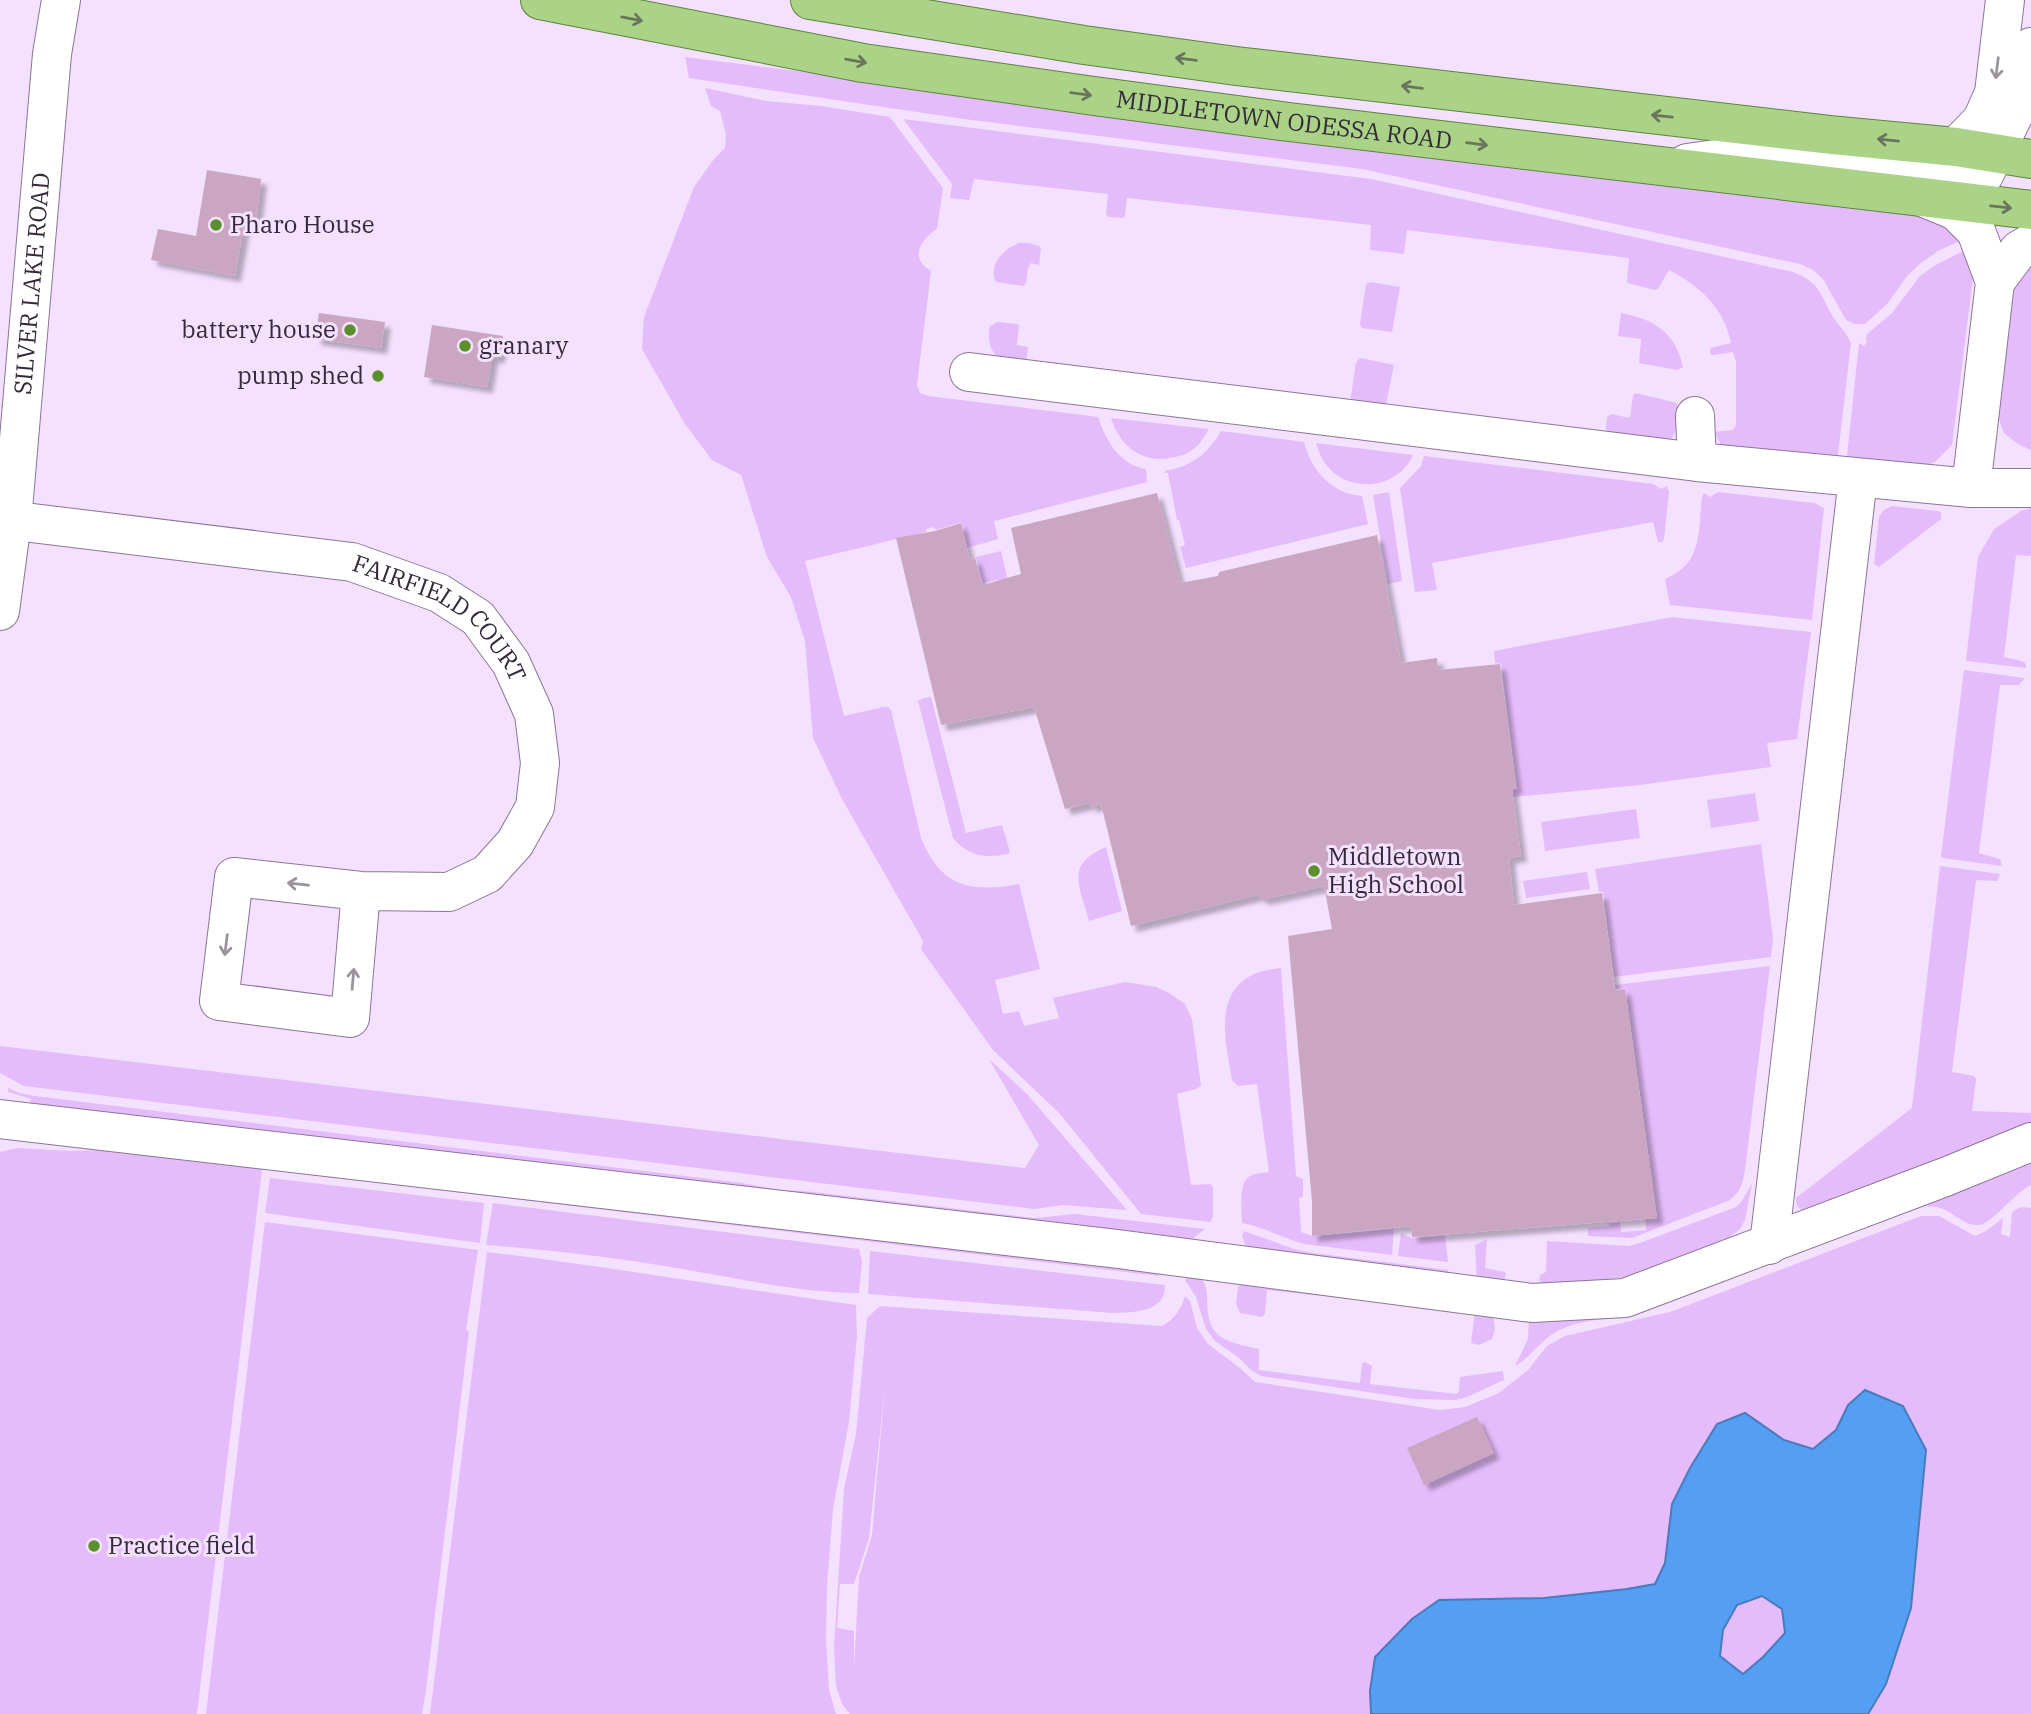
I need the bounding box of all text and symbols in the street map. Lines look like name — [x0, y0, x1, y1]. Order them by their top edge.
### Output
one-way arrow — [620, 12, 643, 26]
one-way arrow — [1175, 52, 1198, 65]
one-way arrow — [844, 55, 867, 68]
one-way arrow — [1990, 56, 2003, 79]
one-way arrow — [1401, 80, 1423, 93]
street label: MIDDLETOWN ODESSA ROAD — [1114, 82, 1454, 156]
one-way arrow — [1069, 88, 1092, 101]
one-way arrow — [1651, 109, 1674, 122]
one-way arrow — [1877, 133, 1900, 146]
one-way arrow — [1465, 138, 1488, 151]
street label: SILVER LAKE ROAD — [6, 171, 57, 396]
one-way arrow — [1989, 201, 2012, 214]
place label: Pharo House — [230, 208, 375, 240]
marker: Pharo House — [208, 217, 224, 233]
place label: battery house — [181, 313, 336, 345]
marker: battery house — [342, 322, 358, 338]
place label: granary — [479, 329, 569, 361]
marker: granary — [457, 338, 473, 354]
place label: pump shed — [237, 359, 364, 391]
marker: pump shed — [370, 368, 386, 384]
street label: FAIRFIELD COURT — [349, 547, 534, 686]
place label: Middletown High School — [1328, 840, 1464, 900]
marker: Middletown High School — [1306, 863, 1322, 879]
one-way arrow — [287, 878, 310, 891]
one-way arrow — [219, 933, 232, 956]
one-way arrow — [347, 969, 360, 991]
place label: Practice field — [108, 1529, 255, 1561]
marker: Practice field — [86, 1538, 102, 1554]

